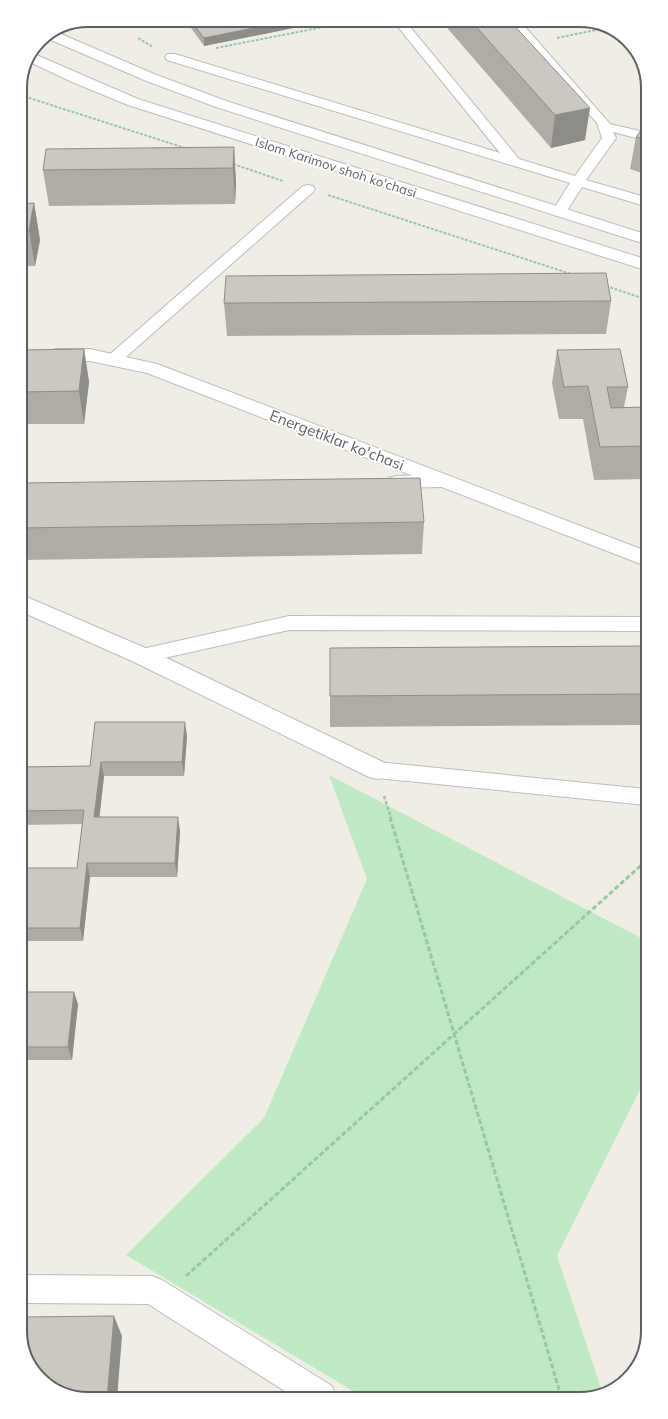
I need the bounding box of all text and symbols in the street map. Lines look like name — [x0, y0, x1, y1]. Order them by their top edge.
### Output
street label: Islom Karimov shoh ko'chasi — [253, 133, 419, 201]
street label: Energetiklar ko'chasi — [267, 406, 407, 474]

